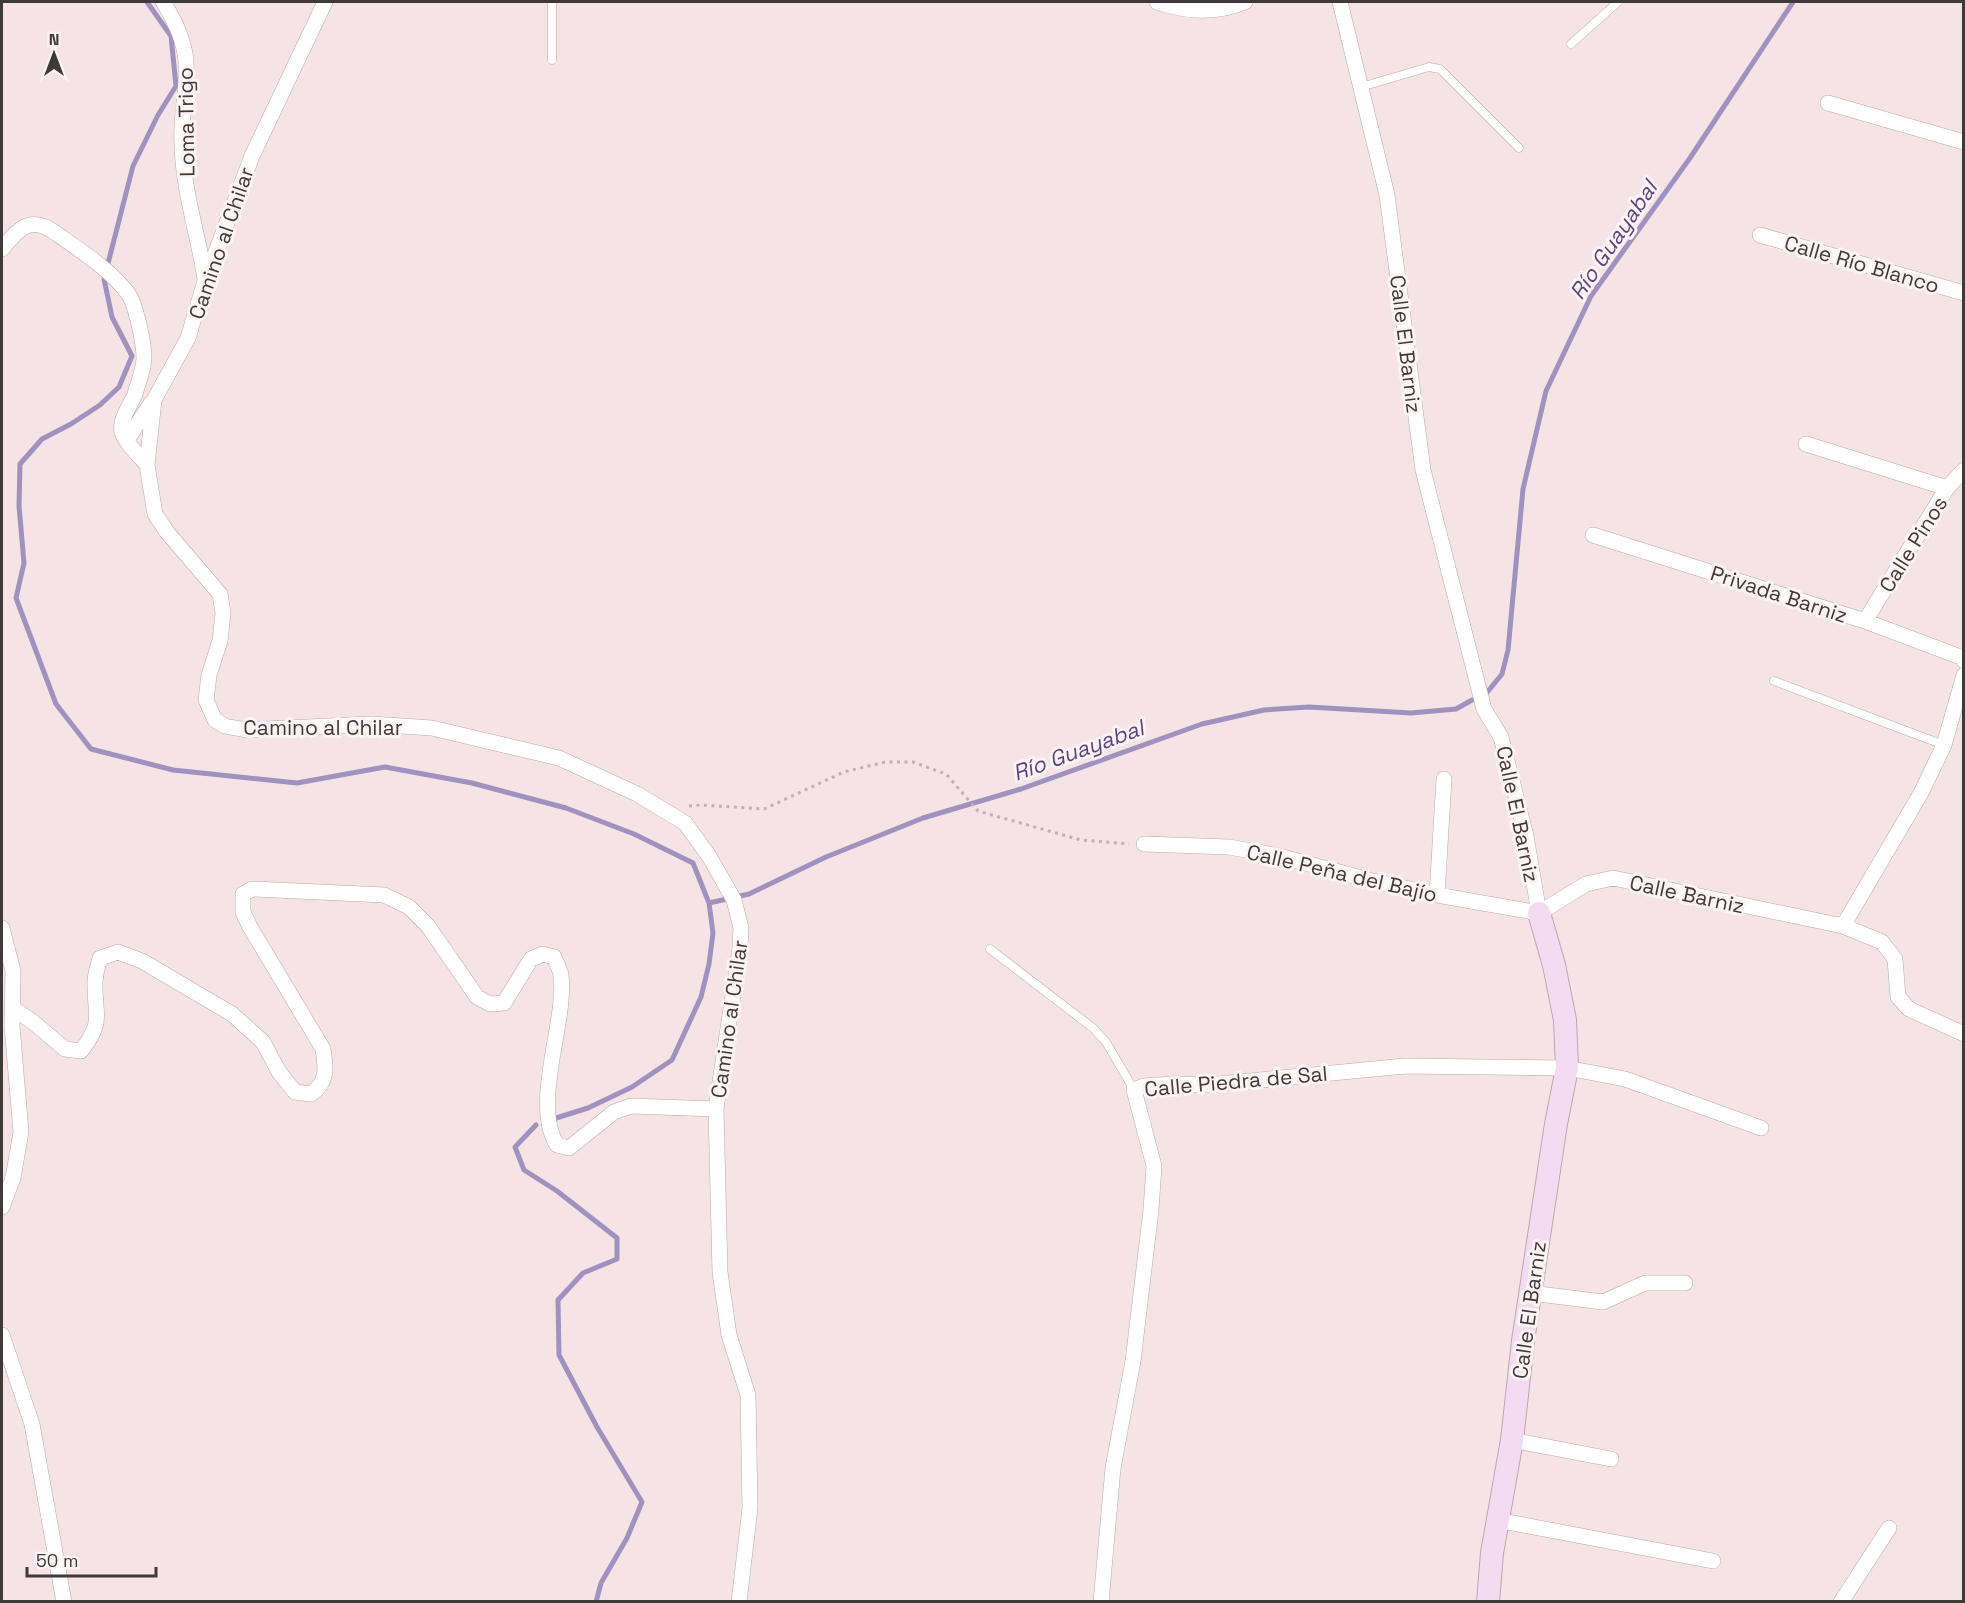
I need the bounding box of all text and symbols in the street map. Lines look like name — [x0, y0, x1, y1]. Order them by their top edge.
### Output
north arrow — [24, 24, 84, 84]
text: N — [49, 29, 59, 50]
street label: Loma Trigo — [172, 67, 200, 177]
street label: Camino al Chilar — [182, 163, 260, 323]
water label: Río Guayabal — [1563, 173, 1664, 305]
street label: Calle Río Blanco — [1781, 229, 1943, 299]
street label: Calle El Barniz — [1384, 273, 1428, 415]
street label: Calle Pinos — [1873, 491, 1953, 597]
street label: Privada Barniz — [1707, 559, 1851, 629]
water label: Río Guayabal — [1009, 712, 1150, 787]
street label: Camino al Chilar — [243, 714, 403, 741]
street label: Calle El Barniz — [1490, 743, 1546, 885]
street label: Calle Peña del Bajío — [1244, 838, 1440, 908]
street label: Calle Barniz — [1627, 869, 1747, 919]
street label: Camino al Chilar — [705, 938, 753, 1100]
street label: Calle Piedra de Sal — [1143, 1060, 1329, 1102]
street label: Calle El Barniz — [1506, 1239, 1552, 1381]
scale bar — [27, 1540, 156, 1578]
text: 50 m — [36, 1549, 78, 1572]

